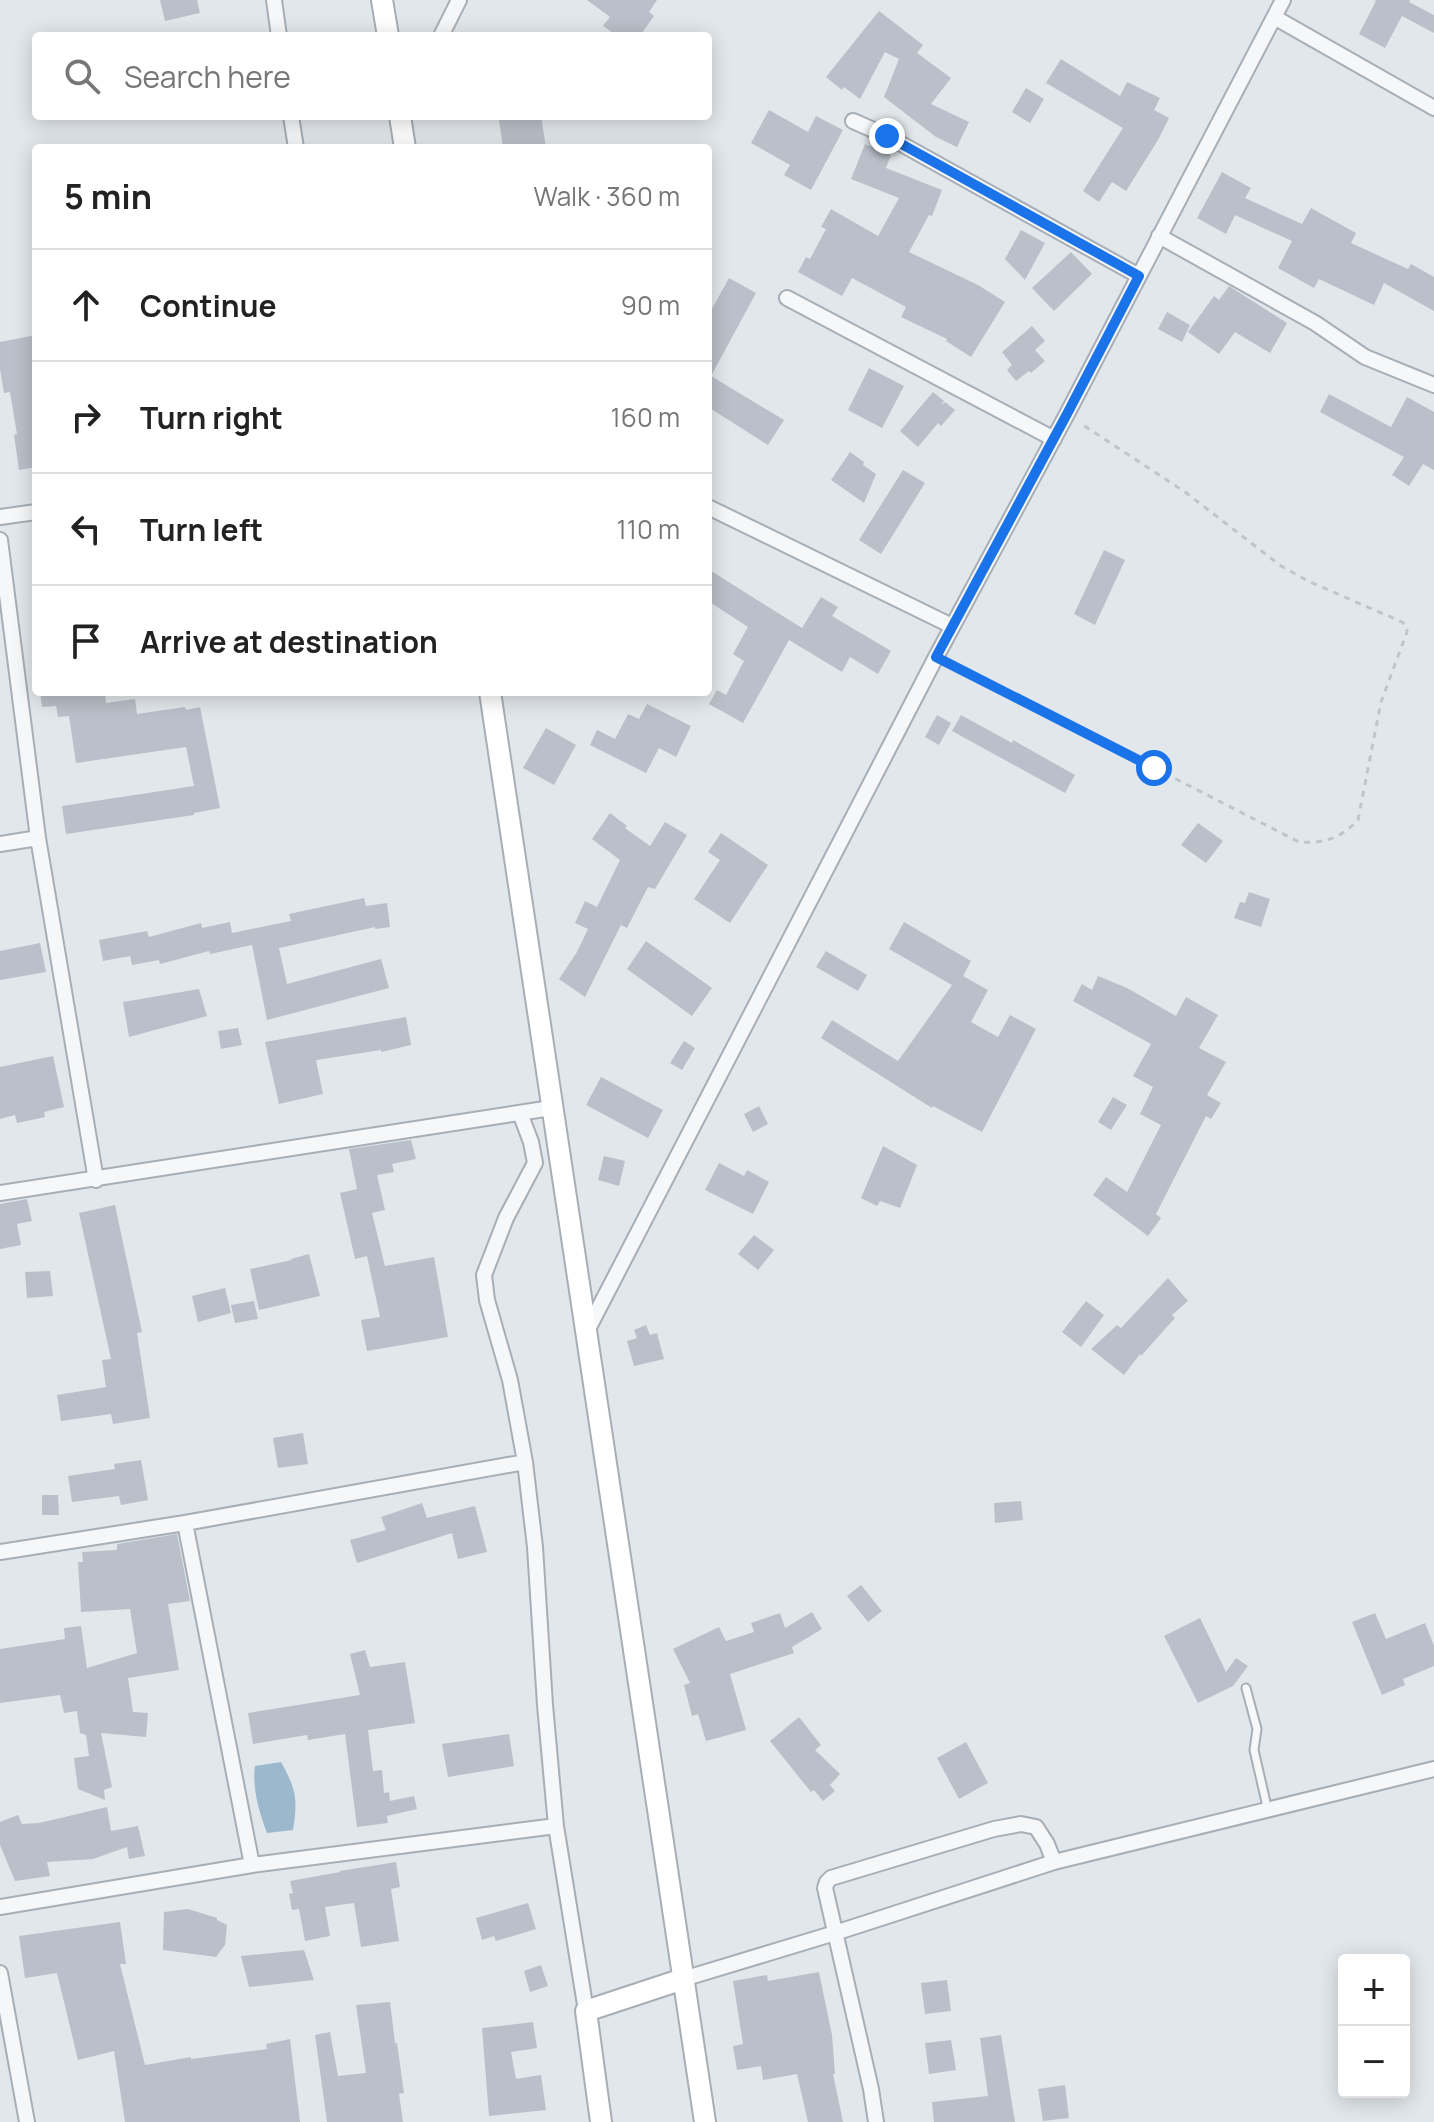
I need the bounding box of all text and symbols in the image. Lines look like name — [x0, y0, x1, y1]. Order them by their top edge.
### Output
search box — [32, 32, 712, 120]
icon: search — [60, 54, 104, 98]
text: Search here — [124, 56, 291, 97]
route end — [869, 118, 905, 154]
text: 5 min — [64, 173, 152, 219]
text: Walk · 360 m — [534, 178, 680, 214]
icon: ahead — [64, 283, 108, 327]
text: Continue — [140, 285, 276, 326]
text: 90 m — [621, 287, 680, 323]
icon: right — [64, 395, 108, 439]
text: Turn right — [140, 397, 283, 438]
text: 160 m — [611, 399, 680, 435]
icon: left — [64, 507, 108, 551]
text: Turn left — [140, 509, 263, 550]
text: 110 m — [617, 511, 680, 547]
icon: arrive — [64, 619, 108, 663]
text: Arrive at destination — [140, 621, 438, 662]
route start — [1136, 750, 1172, 786]
map controls — [1338, 1954, 1410, 2098]
button: + — [1338, 1954, 1410, 2026]
button: − — [1338, 2026, 1410, 2098]

